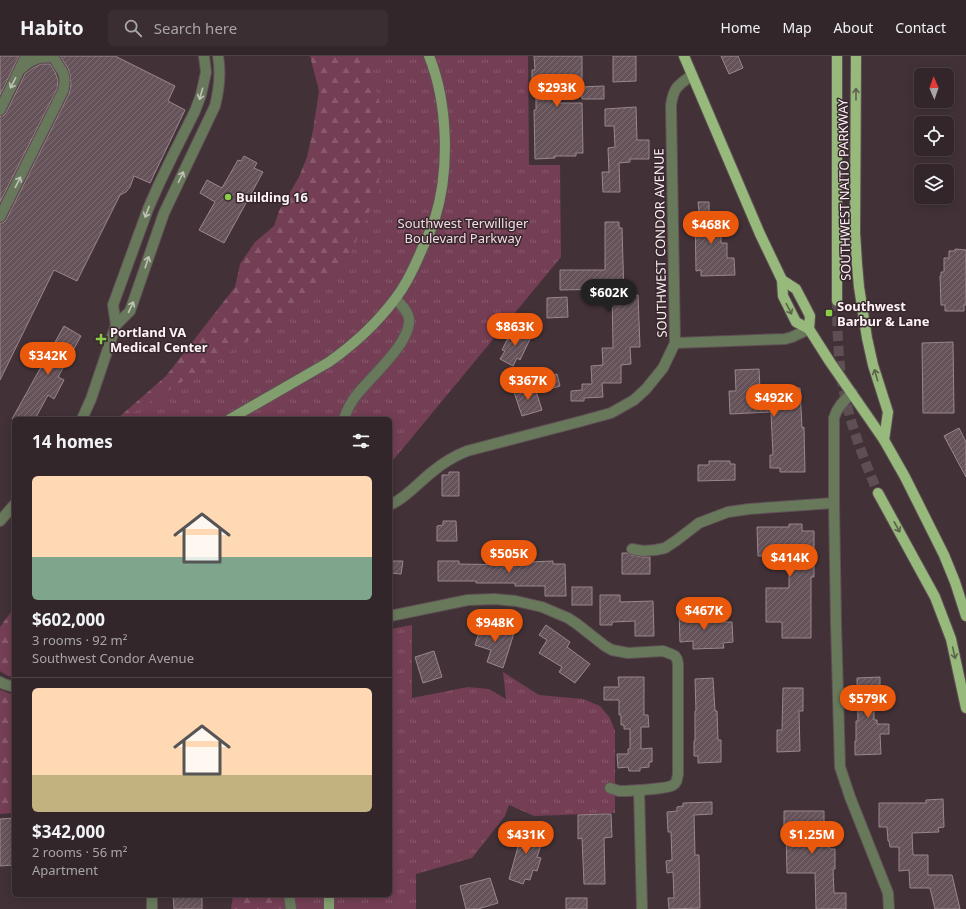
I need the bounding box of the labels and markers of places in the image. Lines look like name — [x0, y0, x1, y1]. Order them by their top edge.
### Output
pin: $293K — [529, 74, 585, 108]
place label: Building 16 — [236, 188, 308, 206]
marker: Building 16 — [223, 192, 233, 202]
pin: $468K — [683, 211, 739, 245]
pin: $602K — [581, 279, 637, 313]
place label: Southwest Barbur & Lane — [837, 297, 930, 330]
marker: Southwest Barbur & Lane — [824, 308, 834, 318]
pin: $863K — [487, 313, 543, 347]
place label: Portland VA Medical Center — [110, 323, 208, 356]
marker: Portland VA Medical Center — [95, 333, 107, 345]
pin: $342K — [20, 342, 76, 376]
pin: $367K — [500, 367, 556, 401]
pin: $492K — [746, 384, 802, 418]
pin: $505K — [481, 540, 537, 574]
pin: $414K — [762, 544, 818, 578]
pin: $467K — [676, 597, 732, 631]
pin: $948K — [467, 609, 523, 643]
pin: $579K — [840, 685, 896, 719]
pin: $431K — [498, 821, 554, 855]
pin: $1.25M — [779, 821, 845, 855]

